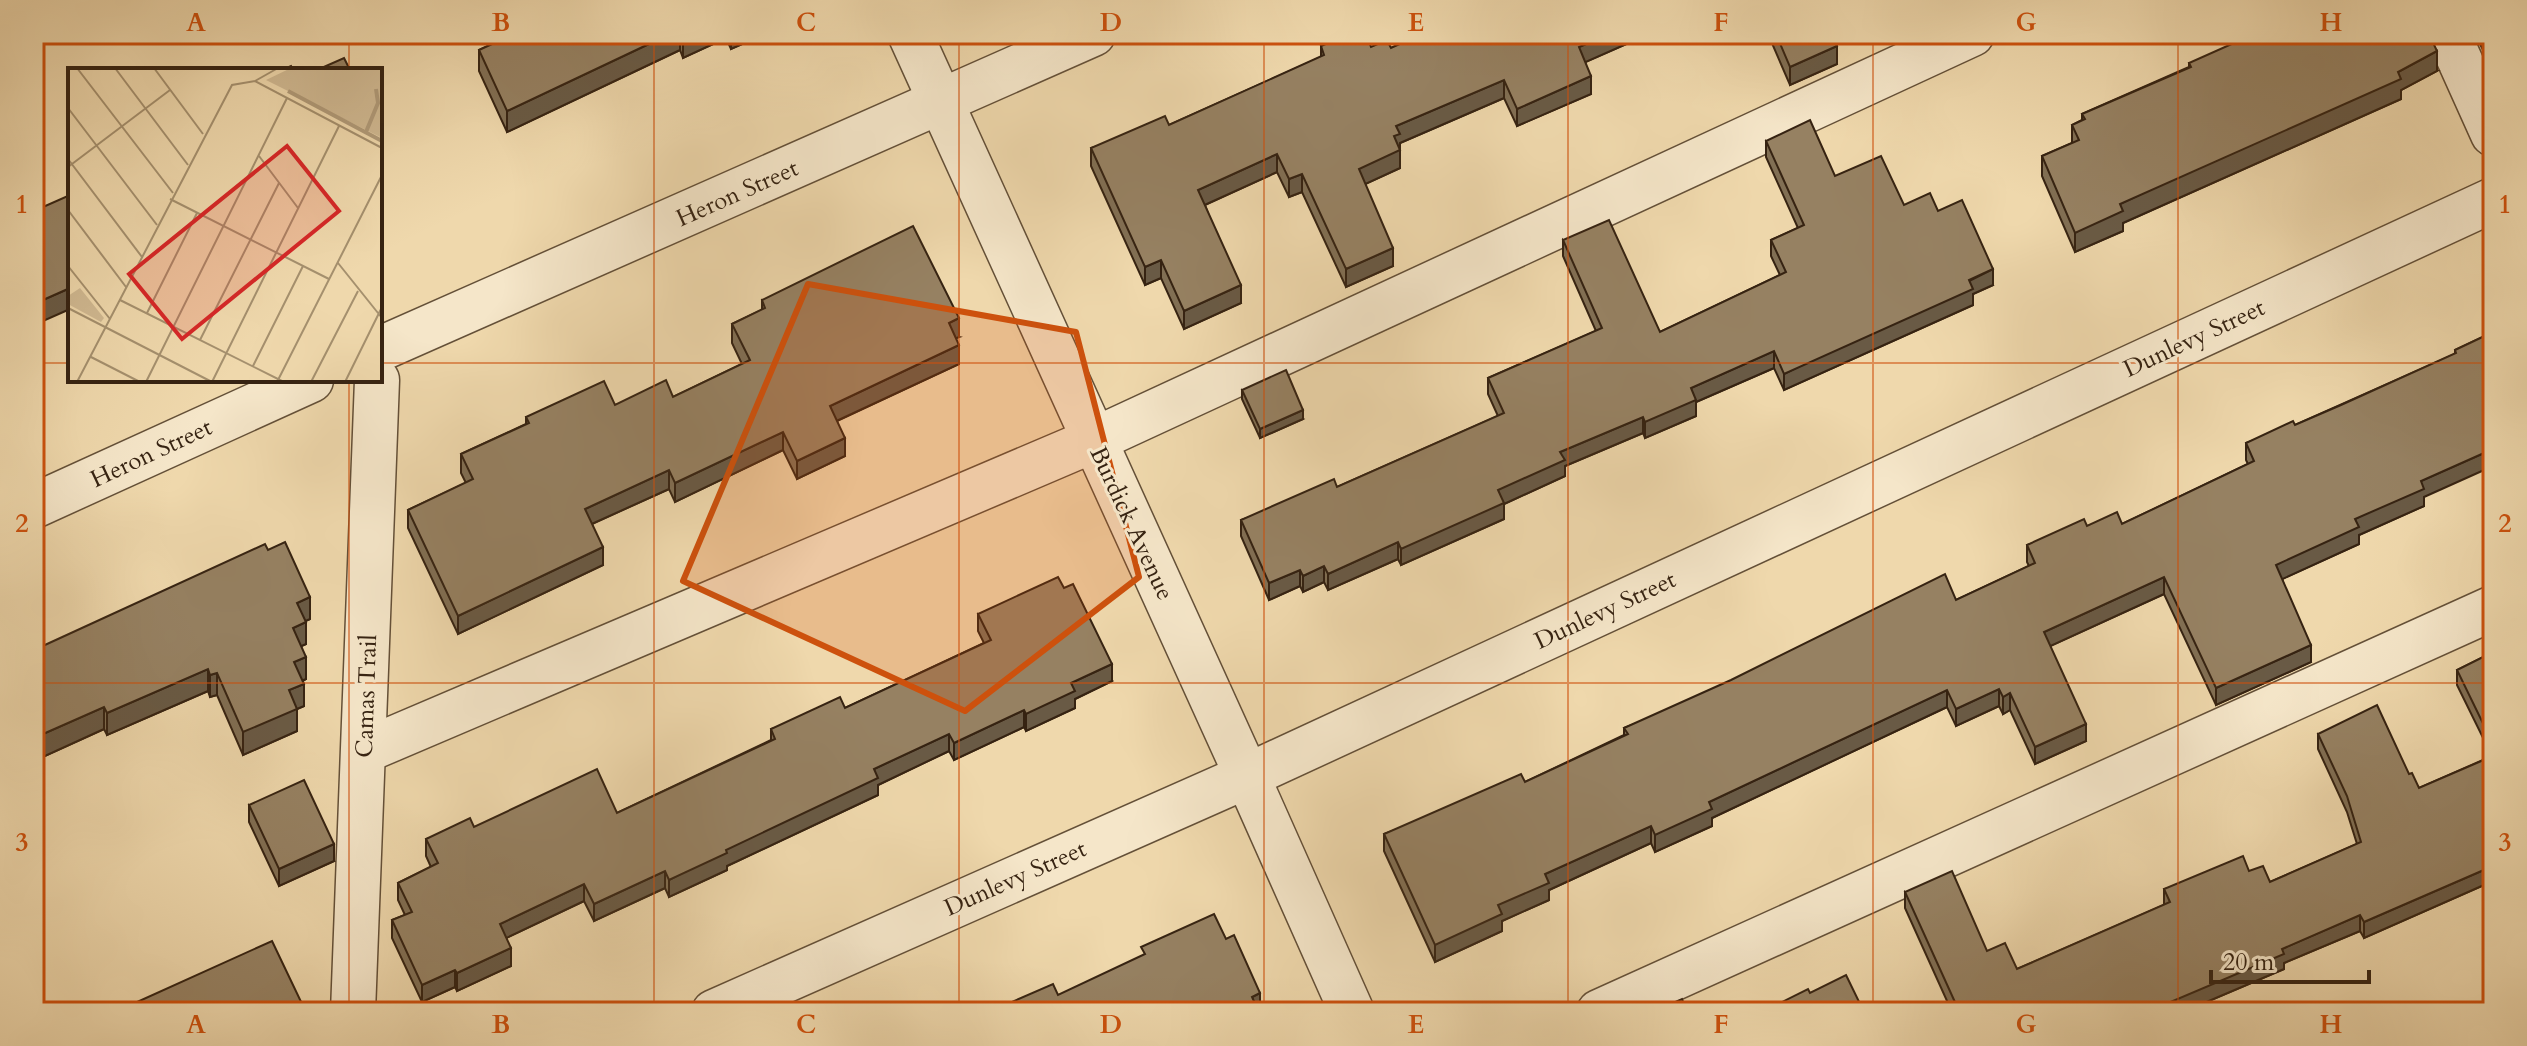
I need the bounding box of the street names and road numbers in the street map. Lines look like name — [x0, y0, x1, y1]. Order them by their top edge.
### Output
street label: Heron Street — [671, 152, 804, 235]
street label: Dunlevy Street — [2118, 291, 2271, 386]
street label: Heron Street — [85, 411, 218, 496]
street label: Burdick Avenue — [1082, 441, 1182, 605]
street label: Dunlevy Street — [1529, 563, 1682, 658]
street label: Camas Trail — [348, 634, 385, 758]
street label: Dunlevy Street — [939, 832, 1092, 925]

